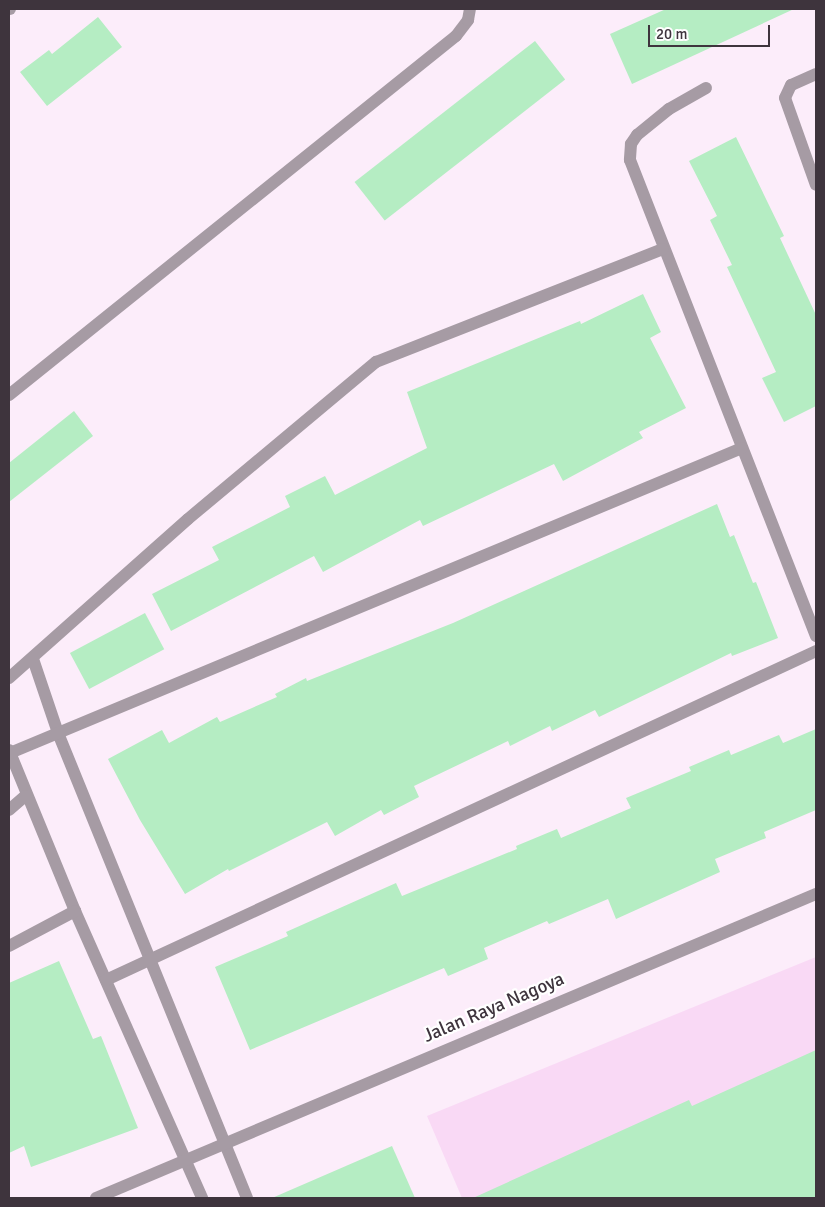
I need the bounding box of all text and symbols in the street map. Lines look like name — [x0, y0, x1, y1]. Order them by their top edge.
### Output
scale bar — [650, 15, 772, 47]
text: 20 m — [656, 25, 687, 43]
street label: Jalan Raya Nagoya — [420, 968, 568, 1048]

